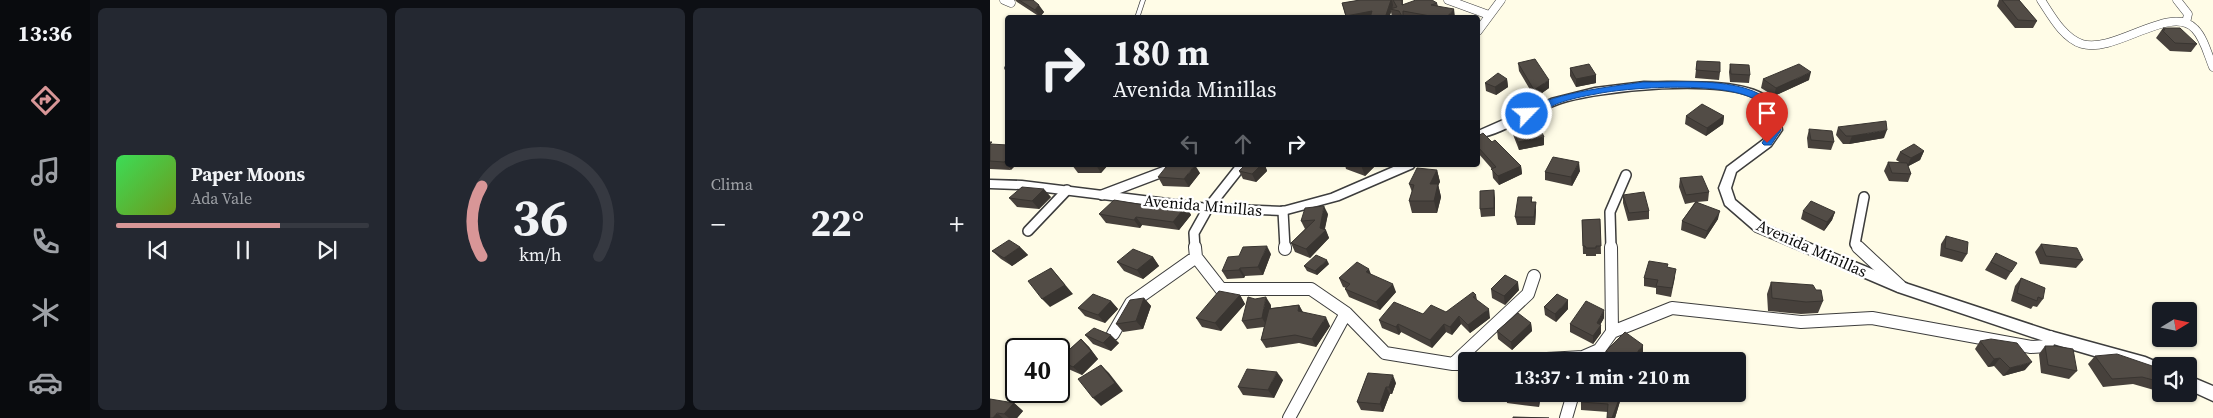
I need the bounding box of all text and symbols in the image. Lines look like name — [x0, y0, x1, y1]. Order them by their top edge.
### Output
text: 13:36 — [18, 18, 72, 48]
text: 180 m — [1113, 29, 1209, 77]
icon: right — [1030, 35, 1095, 100]
text: Avenida Minillas — [1113, 74, 1277, 104]
icon: directions — [28, 83, 63, 118]
position arrow — [1500, 87, 1552, 139]
pin — [1746, 92, 1788, 143]
icon: arrive — [1753, 99, 1781, 127]
icon: left — [1176, 130, 1204, 158]
icon: ahead — [1229, 130, 1257, 158]
icon: right — [1282, 130, 1310, 158]
icon: music — [28, 154, 63, 189]
text: Paper Moons — [191, 161, 305, 187]
text: Clima — [711, 173, 753, 195]
text: 36 — [512, 181, 568, 252]
text: Ada Vale — [191, 187, 252, 209]
street label: Avenida Minillas — [1143, 189, 1263, 221]
text: 22° — [811, 197, 864, 249]
text: − — [711, 205, 726, 243]
text: + — [949, 205, 964, 243]
street label: Avenida Minillas — [1753, 214, 1871, 282]
icon: phone — [28, 224, 63, 259]
icon: previous — [144, 236, 172, 264]
icon: pause — [229, 236, 257, 264]
icon: next — [313, 236, 341, 264]
text: km/h — [519, 242, 561, 267]
icon: climate — [28, 295, 63, 330]
north arrow — [2152, 302, 2198, 348]
map controls — [2152, 302, 2197, 402]
speed limit sign: 40 — [1005, 338, 1070, 403]
button: sound — [2152, 357, 2197, 402]
text: 13:37 · 1 min · 210 m — [1514, 364, 1690, 390]
icon: car — [28, 365, 63, 400]

